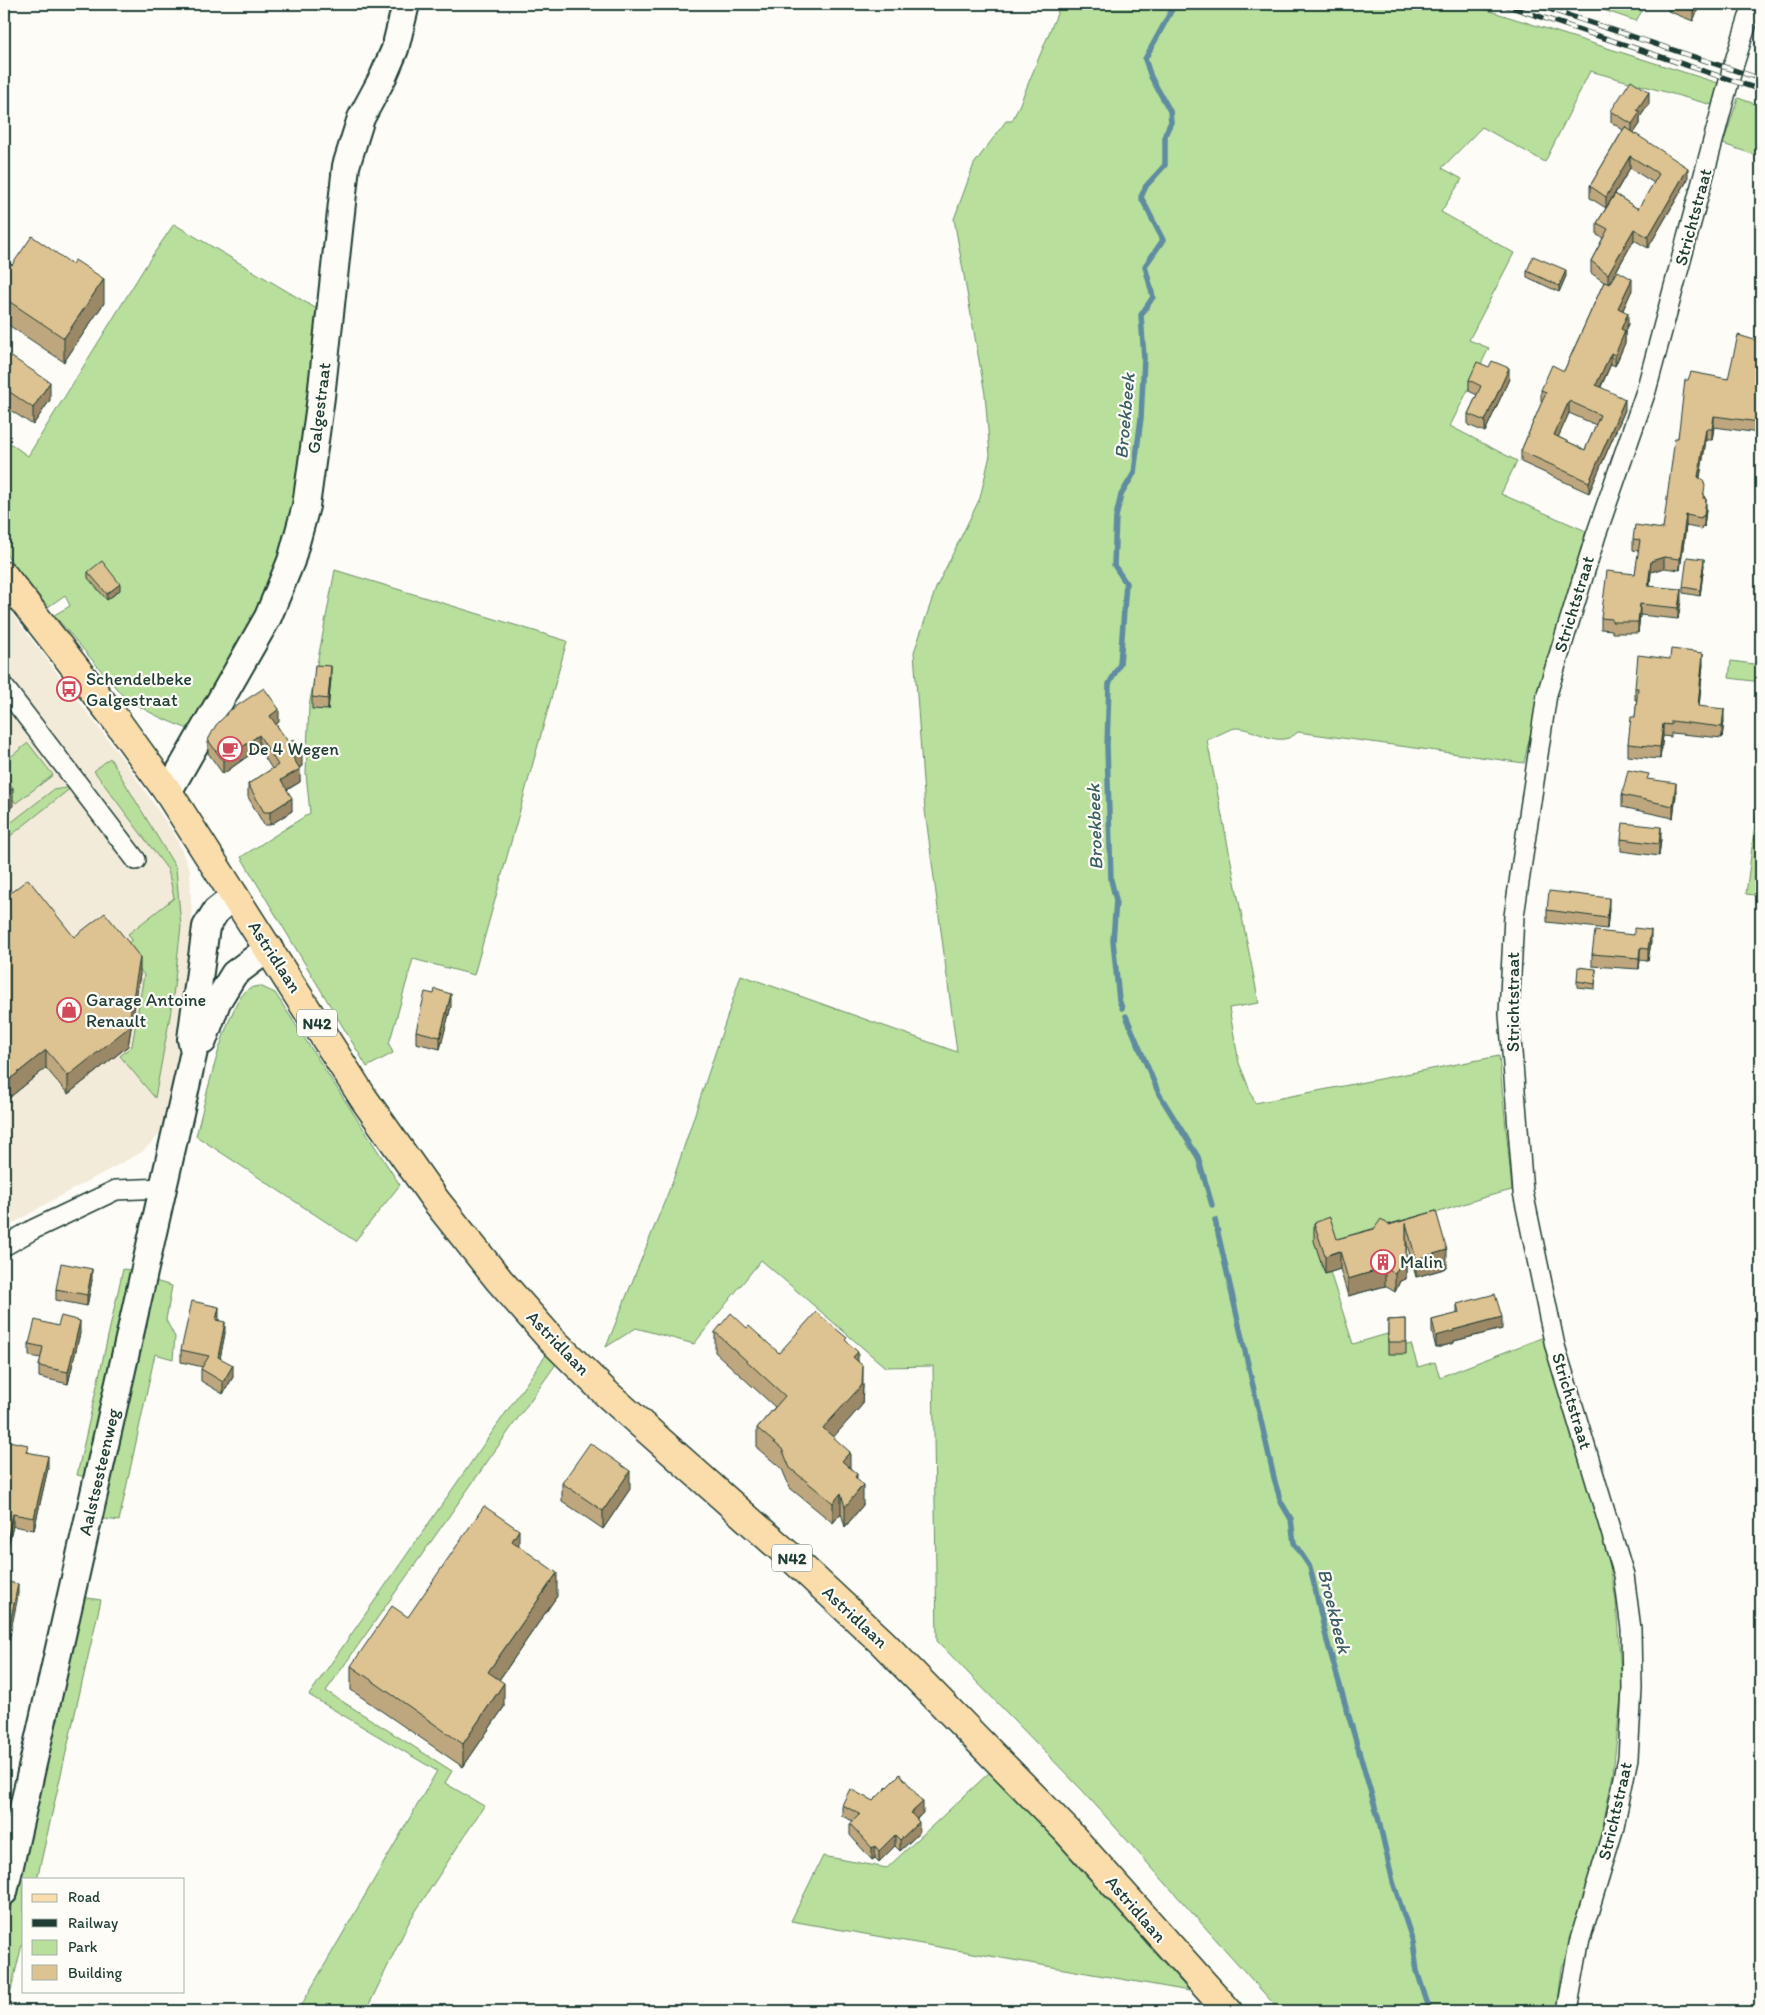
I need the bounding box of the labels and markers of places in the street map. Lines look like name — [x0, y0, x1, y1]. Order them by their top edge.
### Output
place label: Schendelbeke Galgestraat — [86, 668, 192, 711]
bus stop icon: Schendelbeke Galgestraat — [56, 676, 82, 702]
cafe icon: De 4 Wegen — [217, 736, 243, 762]
place label: De 4 Wegen — [248, 738, 339, 760]
place label: Garage Antoine Renault — [86, 989, 206, 1032]
shop icon: Garage Antoine Renault — [56, 997, 82, 1023]
building icon: Malin — [1370, 1249, 1396, 1275]
place label: Malin — [1400, 1251, 1443, 1273]

